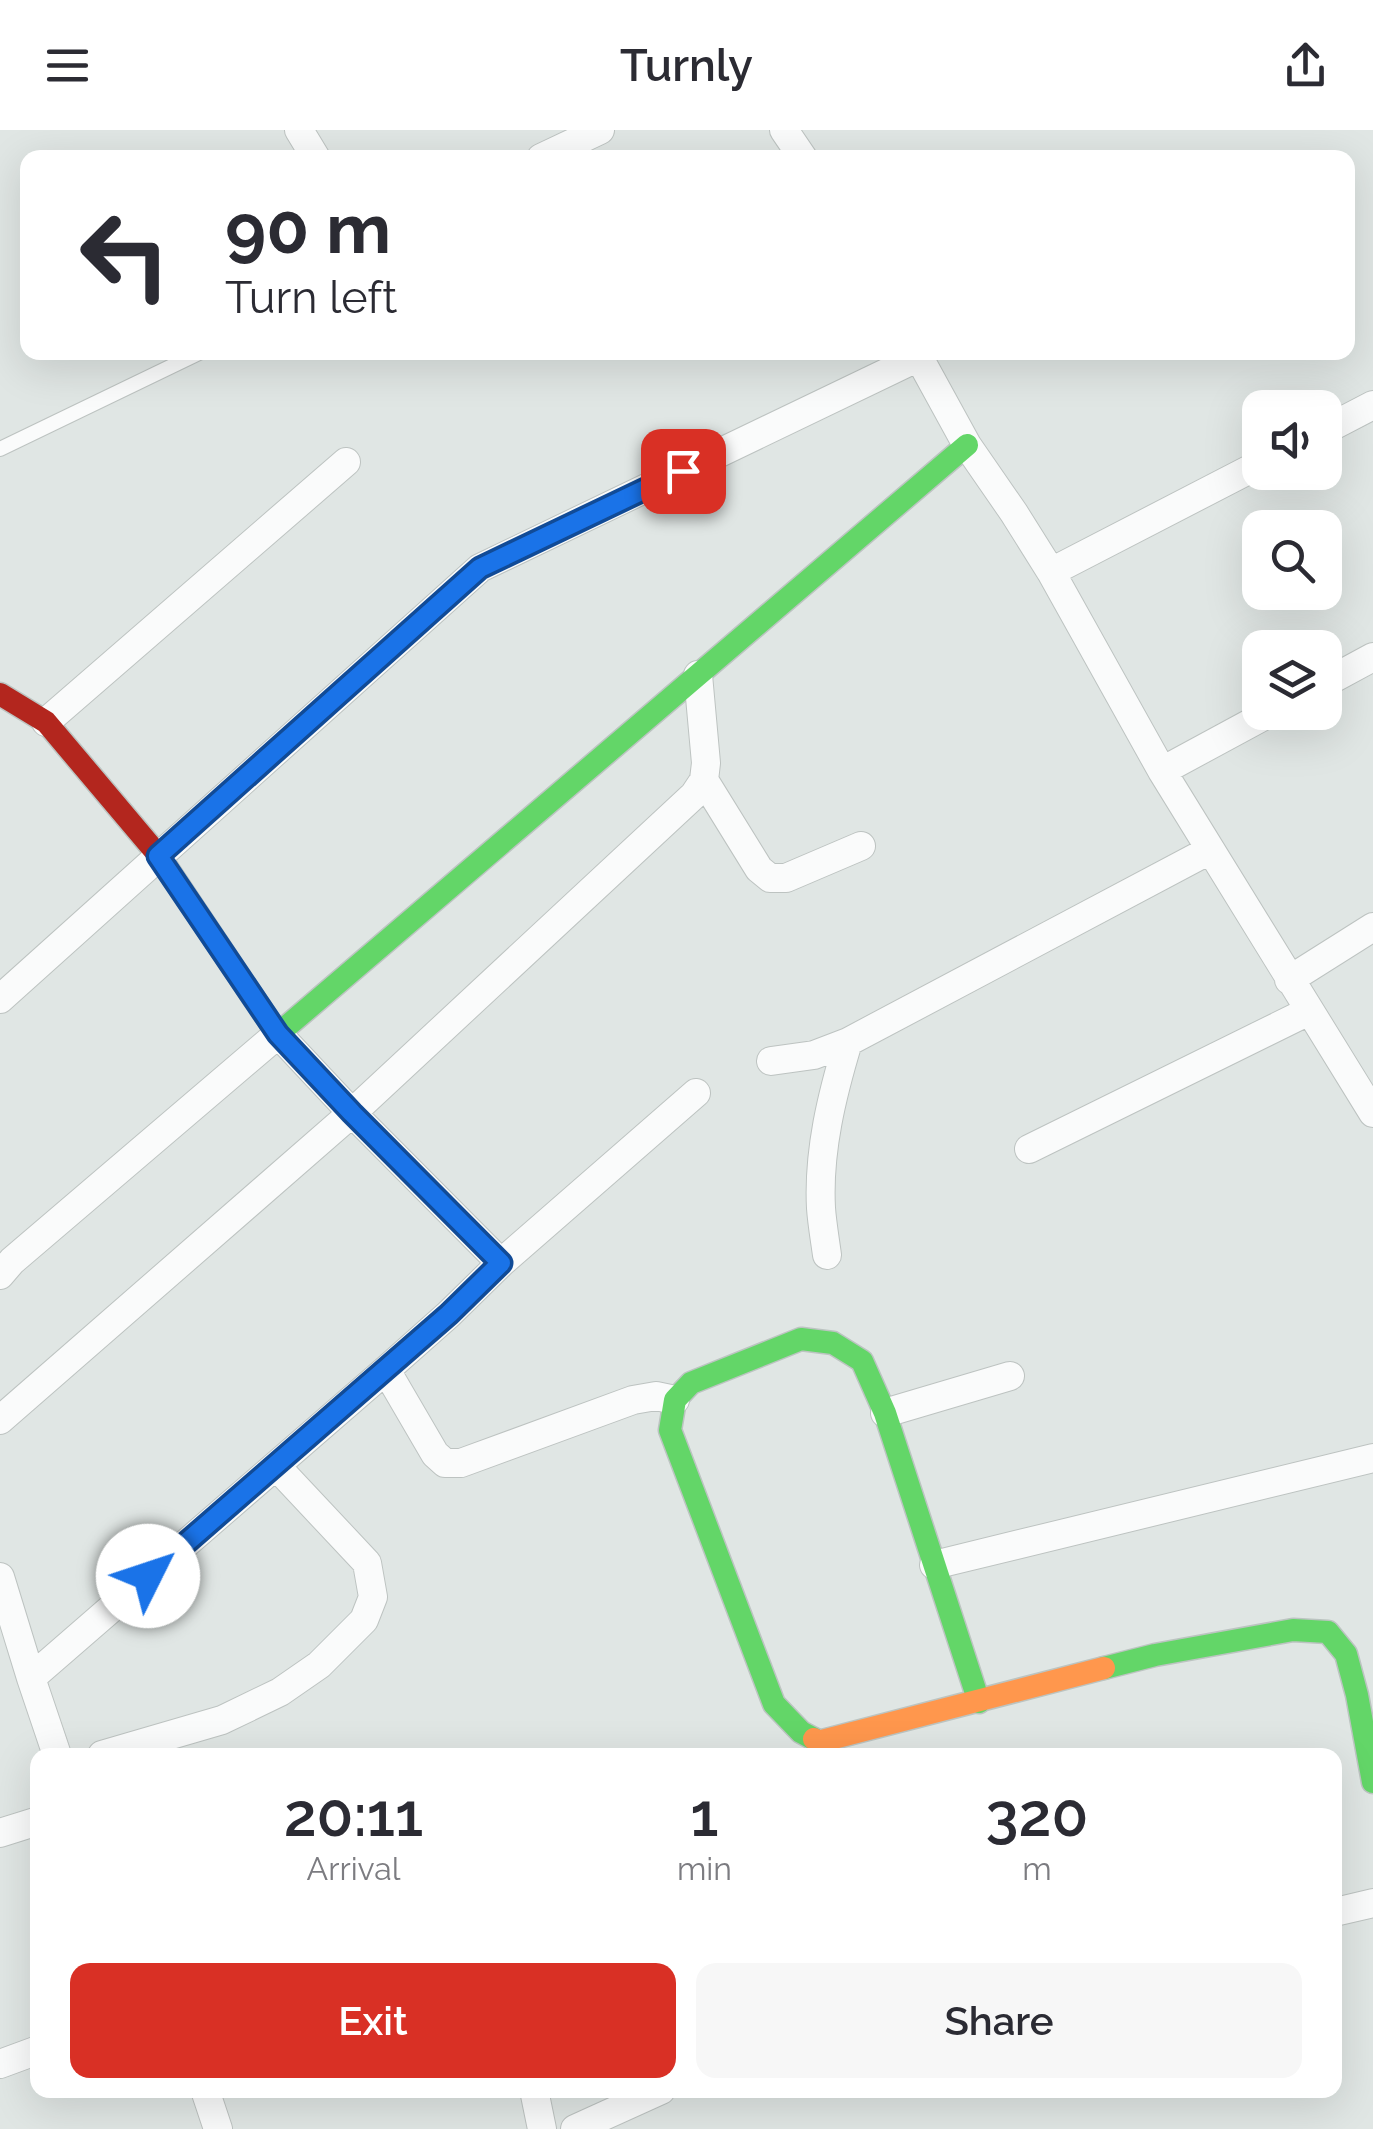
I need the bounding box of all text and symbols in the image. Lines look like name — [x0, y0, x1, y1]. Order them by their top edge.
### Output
icon: menu — [40, 38, 95, 93]
icon: share — [1278, 38, 1333, 93]
text: Turnly — [620, 39, 753, 92]
text: 90 m — [225, 187, 391, 269]
icon: left — [60, 190, 190, 320]
text: Turn left — [225, 271, 397, 324]
map controls — [1242, 390, 1342, 730]
button: sound — [1242, 390, 1342, 490]
pin — [641, 429, 726, 514]
icon: arrive — [656, 444, 711, 499]
button: search — [1242, 510, 1342, 610]
button: layers — [1242, 630, 1342, 730]
position arrow — [96, 1524, 200, 1628]
text: 20:11 — [284, 1780, 423, 1850]
text: 1 — [690, 1780, 719, 1850]
text: 320 — [986, 1780, 1088, 1850]
text: Arrival — [307, 1850, 400, 1887]
text: min — [677, 1850, 732, 1887]
text: m — [1022, 1850, 1052, 1887]
button: Exit — [70, 1963, 676, 2078]
button: Share — [696, 1963, 1302, 2078]

